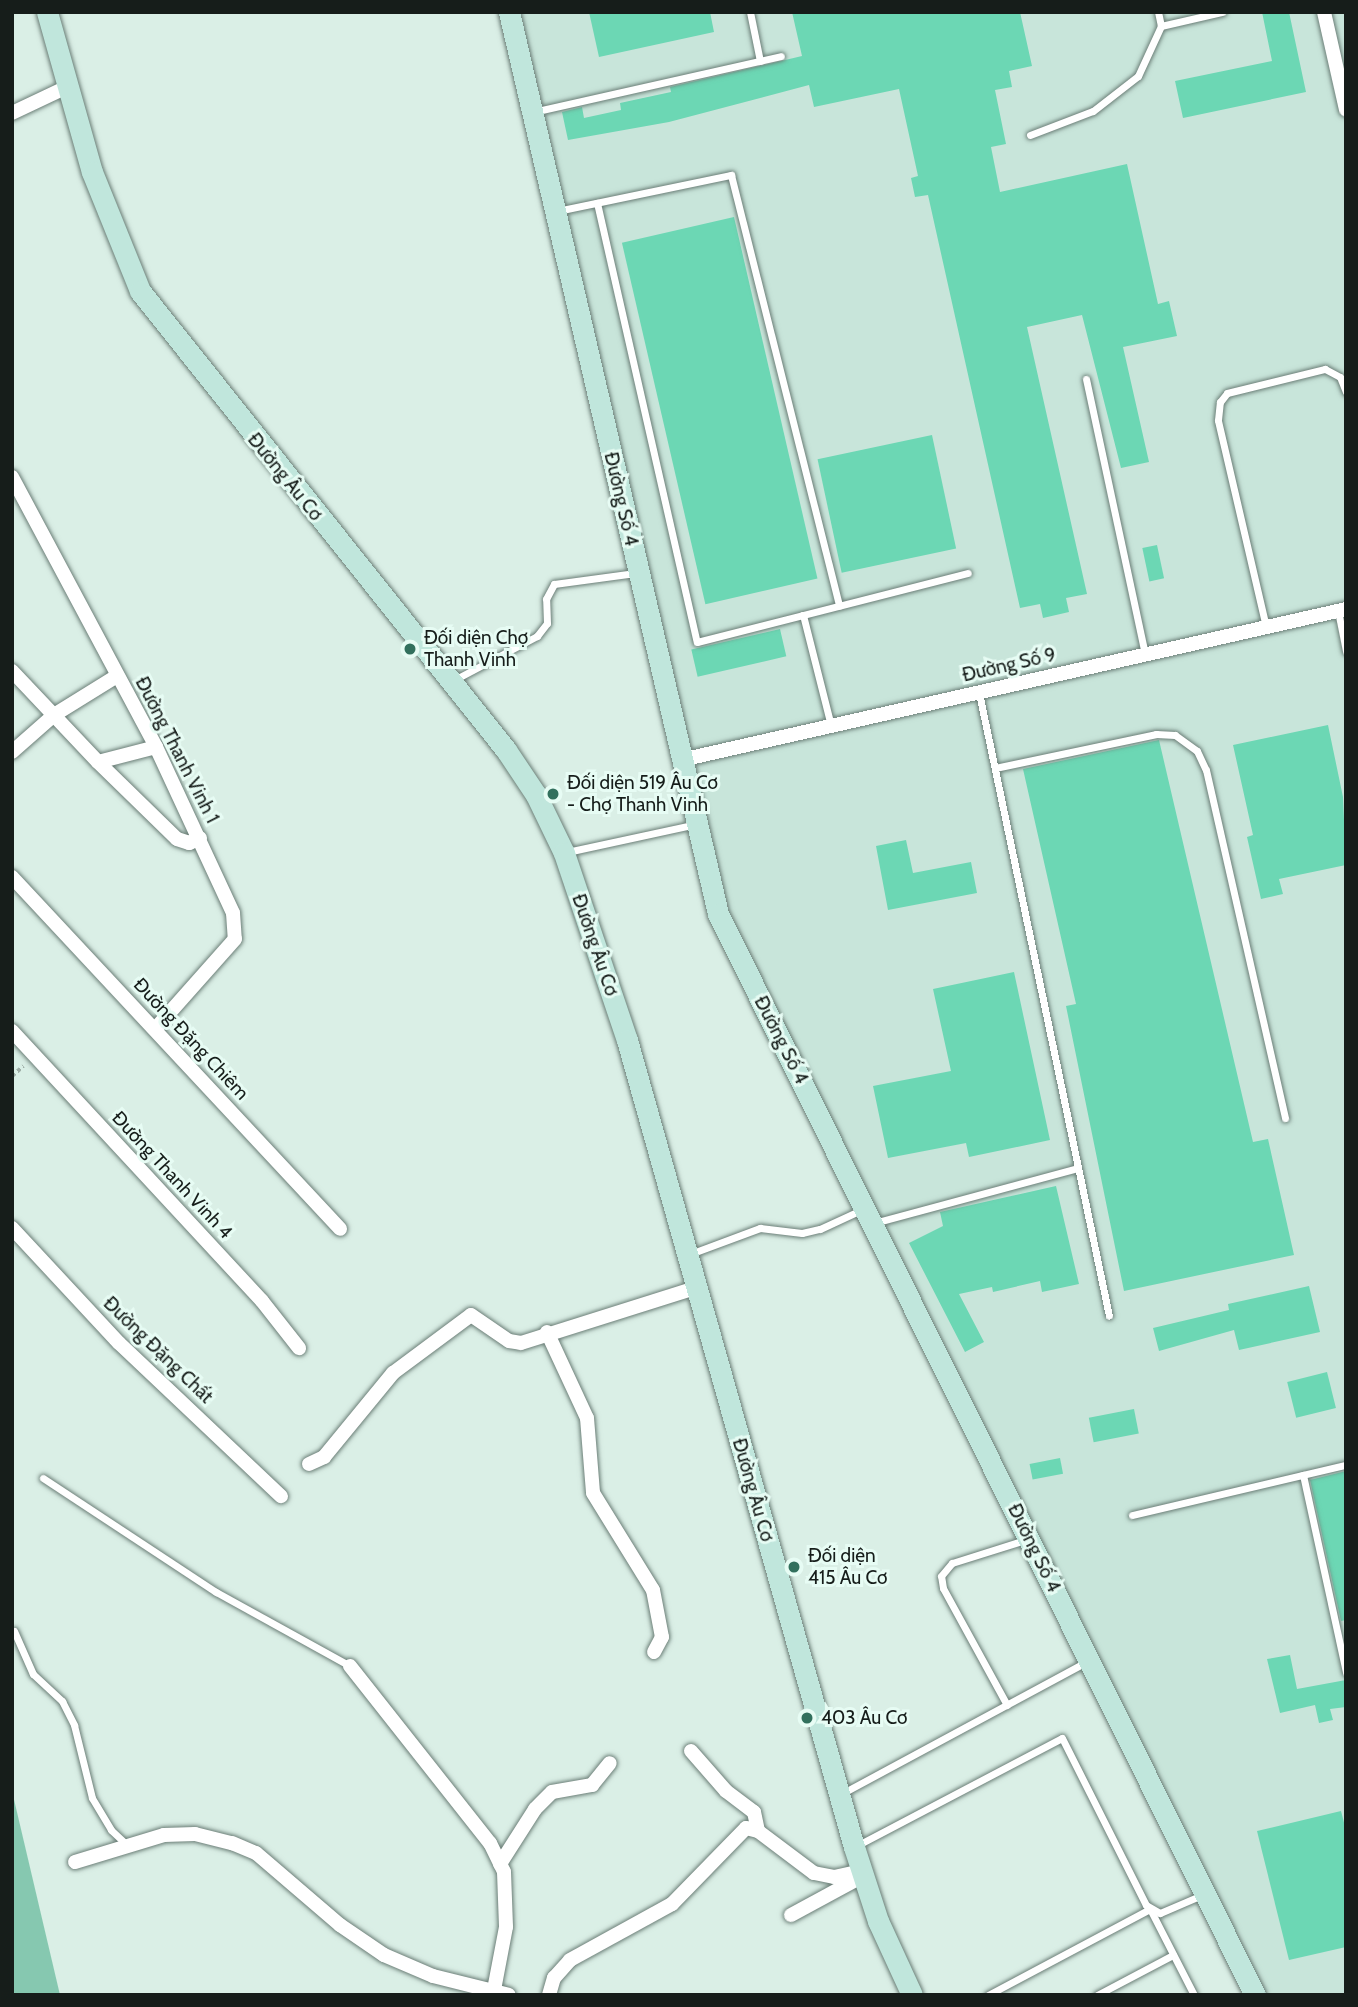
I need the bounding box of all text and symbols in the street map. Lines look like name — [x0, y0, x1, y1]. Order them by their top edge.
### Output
street label: Đường Âu Cơ — [243, 429, 327, 525]
street label: Đường Số 4 — [599, 450, 643, 548]
place label: Đối diện Chợ Thanh Vinh — [424, 627, 528, 671]
marker: Đối diện Chợ Thanh Vinh — [402, 641, 418, 657]
street label: Đường Số 9 — [960, 643, 1058, 687]
street label: Đường Thanh Vinh 1 — [130, 673, 224, 827]
place label: Đối diện 519 Âu Cơ - Chợ Thanh Vinh — [567, 772, 718, 816]
marker: Đối diện 519 Âu Cơ - Chợ Thanh Vinh — [545, 786, 561, 802]
street label: Đường Âu Cơ — [567, 891, 623, 999]
street label: Đường Đặng Chiêm — [129, 973, 253, 1105]
street label: Đường Số 4 — [749, 992, 813, 1088]
street label: Đường Thanh Vinh 4 — [107, 1107, 237, 1243]
street label: Đường Đặng Chất — [99, 1292, 217, 1408]
street label: Đường Âu Cơ — [727, 1436, 779, 1544]
street label: Đường Số 4 — [1003, 1500, 1065, 1596]
place label: Đối diện 415 Âu Cơ — [808, 1545, 887, 1589]
marker: Đối diện 415 Âu Cơ — [786, 1559, 802, 1575]
place label: 403 Âu Cơ — [821, 1707, 907, 1729]
marker: 403 Âu Cơ — [799, 1710, 815, 1726]

